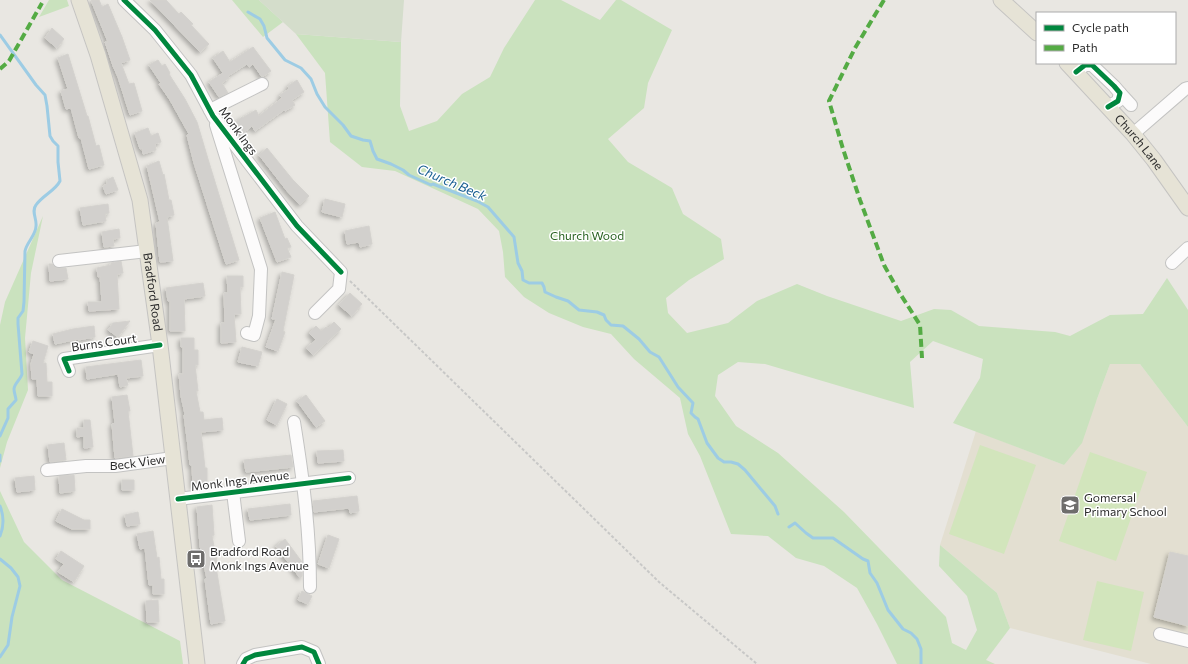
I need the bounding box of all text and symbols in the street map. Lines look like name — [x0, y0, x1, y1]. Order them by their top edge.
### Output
legend — [1036, 12, 1176, 64]
text: Cycle path — [1072, 20, 1129, 34]
text: Path — [1072, 40, 1098, 54]
street label: Monk Ings — [217, 103, 261, 157]
street label: Church Lane — [1112, 111, 1167, 172]
water label: Church Beck — [415, 160, 490, 204]
park label: Church Wood — [550, 228, 624, 242]
street label: Bradford Road — [141, 252, 166, 332]
street label: Burns Court — [70, 330, 137, 354]
street label: Beck View — [110, 451, 167, 472]
street label: Monk Ings Avenue — [190, 467, 290, 493]
place label: Gomersal Primary School — [1084, 490, 1167, 518]
school or university icon: Gomersal Primary School — [1059, 494, 1081, 516]
place label: Bradford Road Monk Ings Avenue — [210, 544, 309, 572]
bus stop icon: Bradford Road Monk Ings Avenue — [185, 548, 207, 570]

